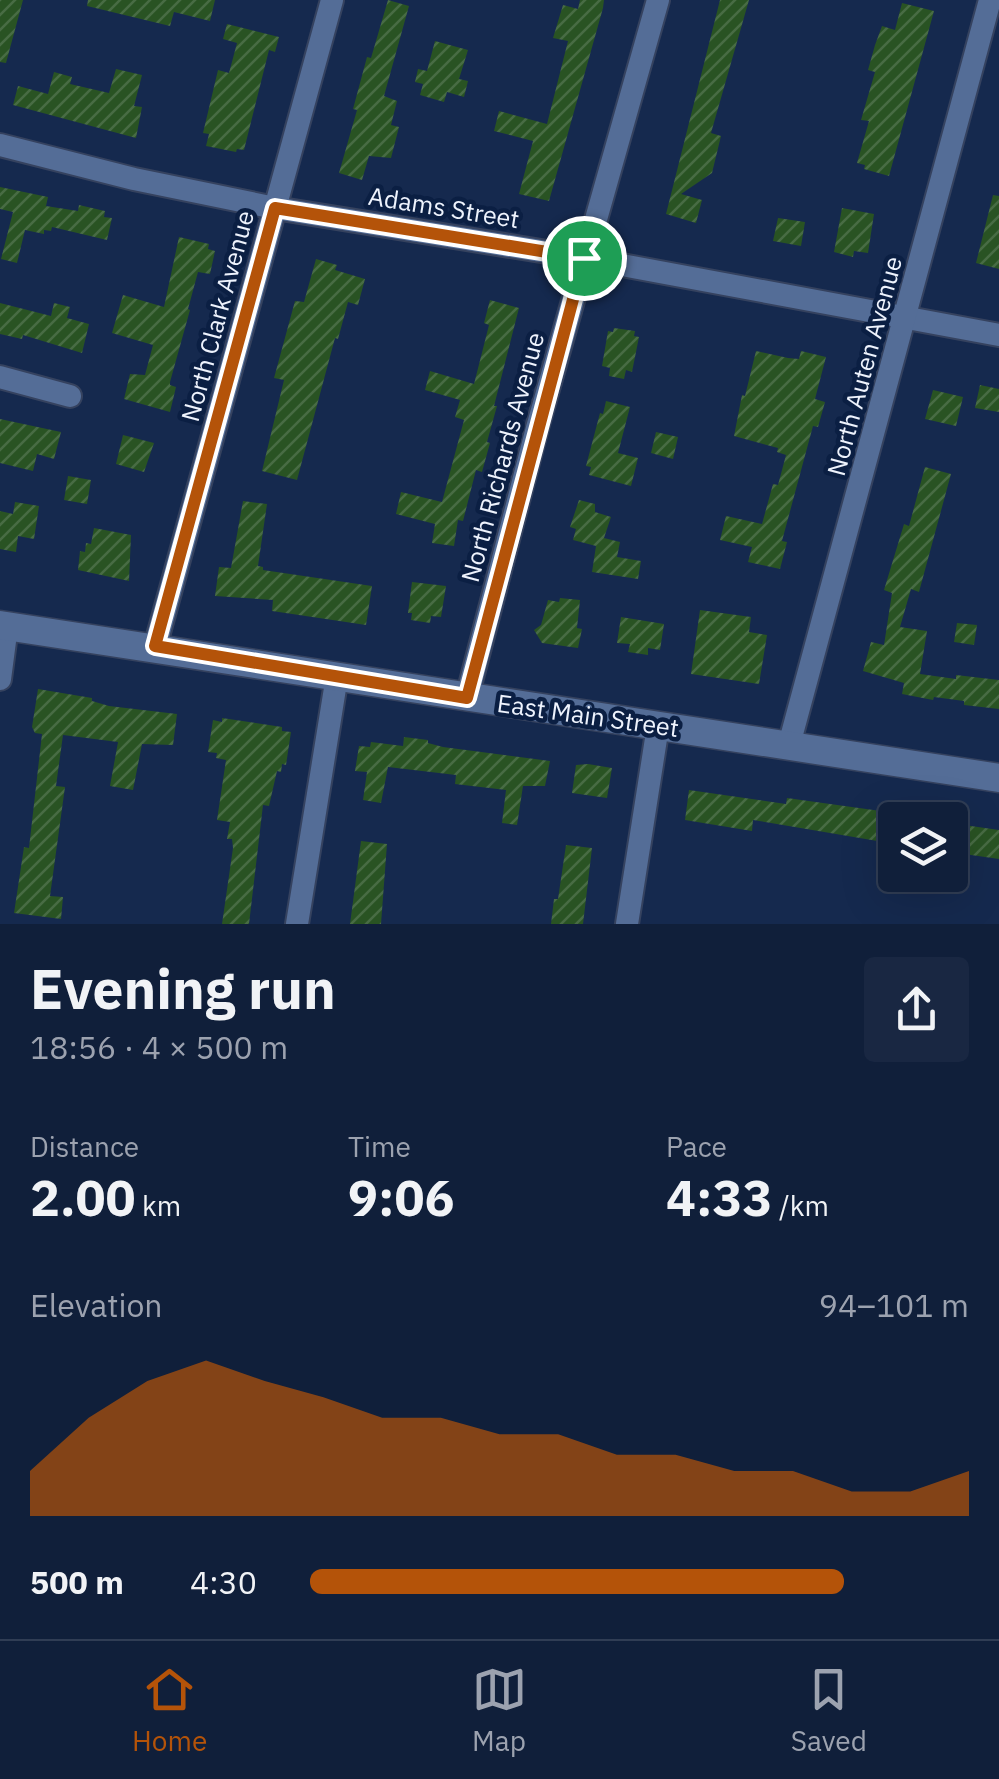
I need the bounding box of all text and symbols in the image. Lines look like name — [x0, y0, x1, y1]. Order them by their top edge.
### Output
street label: Adams Street — [366, 179, 522, 235]
street label: North Clark Avenue — [173, 207, 261, 425]
pin — [542, 216, 627, 301]
icon: arrive — [557, 231, 612, 286]
street label: North Auten Avenue — [819, 253, 909, 479]
street label: North Richards Avenue — [453, 328, 551, 586]
street label: East Main Street — [495, 686, 681, 744]
map controls — [878, 802, 968, 892]
button: layers — [878, 802, 968, 892]
text: Evening run — [30, 953, 336, 1024]
button: share — [864, 957, 969, 1062]
text: 18:56 · 4 × 500 m — [30, 1026, 288, 1068]
text: Distance — [30, 1128, 139, 1165]
text: Time — [348, 1128, 411, 1165]
text: Pace — [666, 1128, 727, 1165]
text: 2.00 — [30, 1165, 136, 1230]
text: 9:06 — [348, 1165, 455, 1230]
text: 4:33 — [666, 1165, 773, 1230]
text: km — [136, 1187, 181, 1224]
text: /km — [773, 1187, 829, 1224]
text: Elevation — [30, 1284, 163, 1326]
text: 94–101 m — [819, 1284, 969, 1326]
text: 500 m — [30, 1561, 124, 1603]
text: 4:30 — [190, 1561, 257, 1603]
tab: Home — [132, 1662, 207, 1759]
tab: Map — [472, 1662, 527, 1759]
tab: Saved — [791, 1662, 867, 1759]

